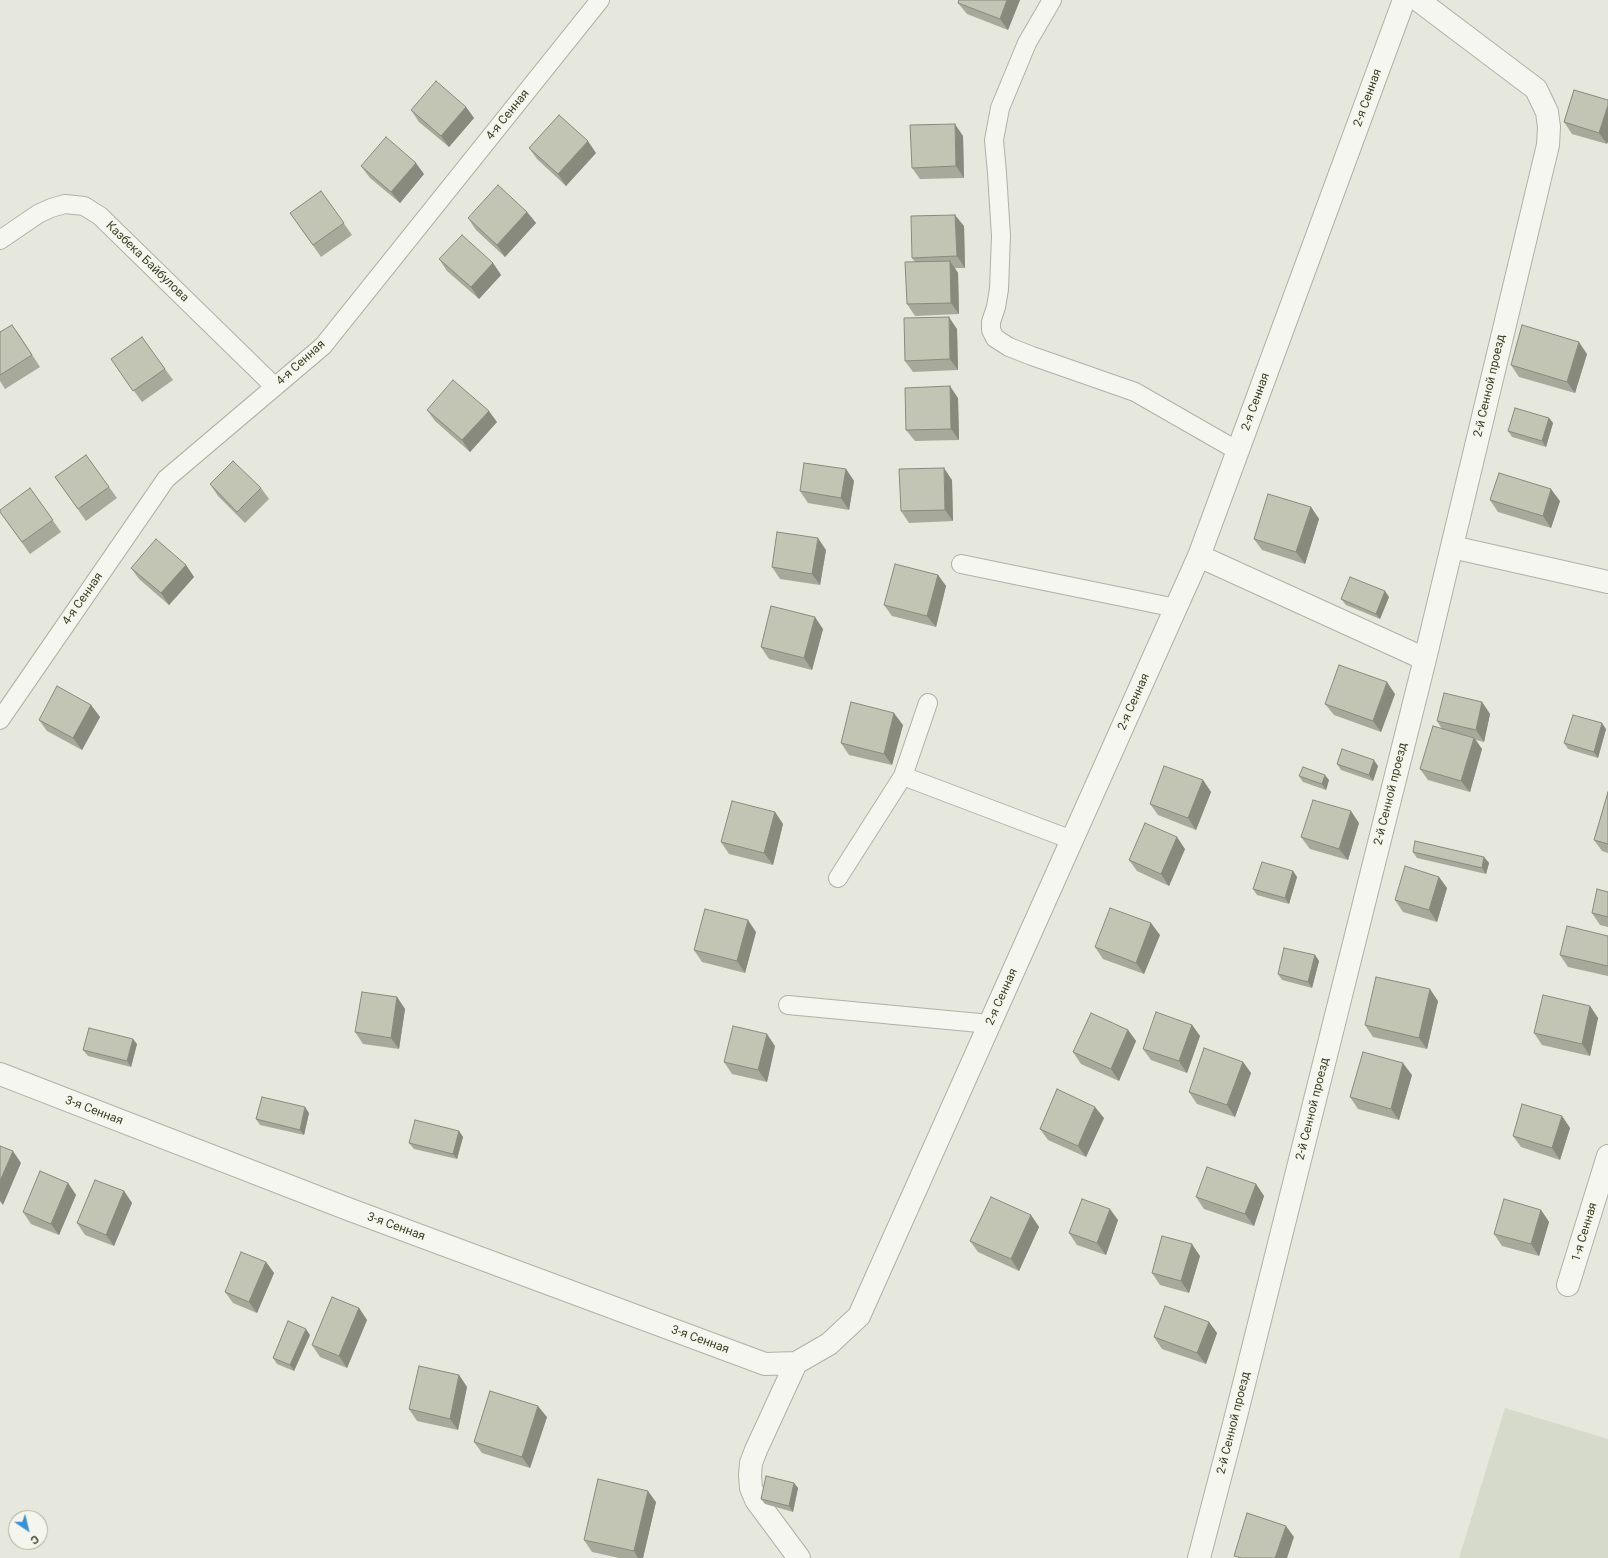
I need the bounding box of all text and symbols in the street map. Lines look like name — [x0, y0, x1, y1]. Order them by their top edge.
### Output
street label: 2-я Сенная — [1351, 67, 1385, 129]
street label: 4-я Сенная — [483, 87, 533, 143]
street label: Казбека Байбулова — [103, 219, 191, 305]
street label: 2-й Сенной проезд — [1471, 333, 1509, 439]
street label: 4-я Сенная — [274, 337, 328, 389]
street label: 2-я Сенная — [1239, 371, 1273, 433]
street label: 4-я Сенная — [60, 570, 106, 628]
street label: 2-я Сенная — [1115, 671, 1153, 733]
street label: 2-й Сенной проезд — [1371, 741, 1411, 847]
street label: 2-я Сенная — [983, 966, 1021, 1028]
street label: 2-й Сенной проезд — [1293, 1056, 1333, 1162]
street label: 3-я Сенная — [63, 1093, 125, 1129]
street label: 1-я Сенная — [1569, 1201, 1601, 1263]
street label: 3-я Сенная — [365, 1210, 427, 1244]
street label: 3-я Сенная — [669, 1323, 731, 1357]
street label: 2-й Сенной проезд — [1214, 1370, 1254, 1476]
north arrow — [8, 1510, 48, 1550]
text: С — [28, 1532, 41, 1547]

